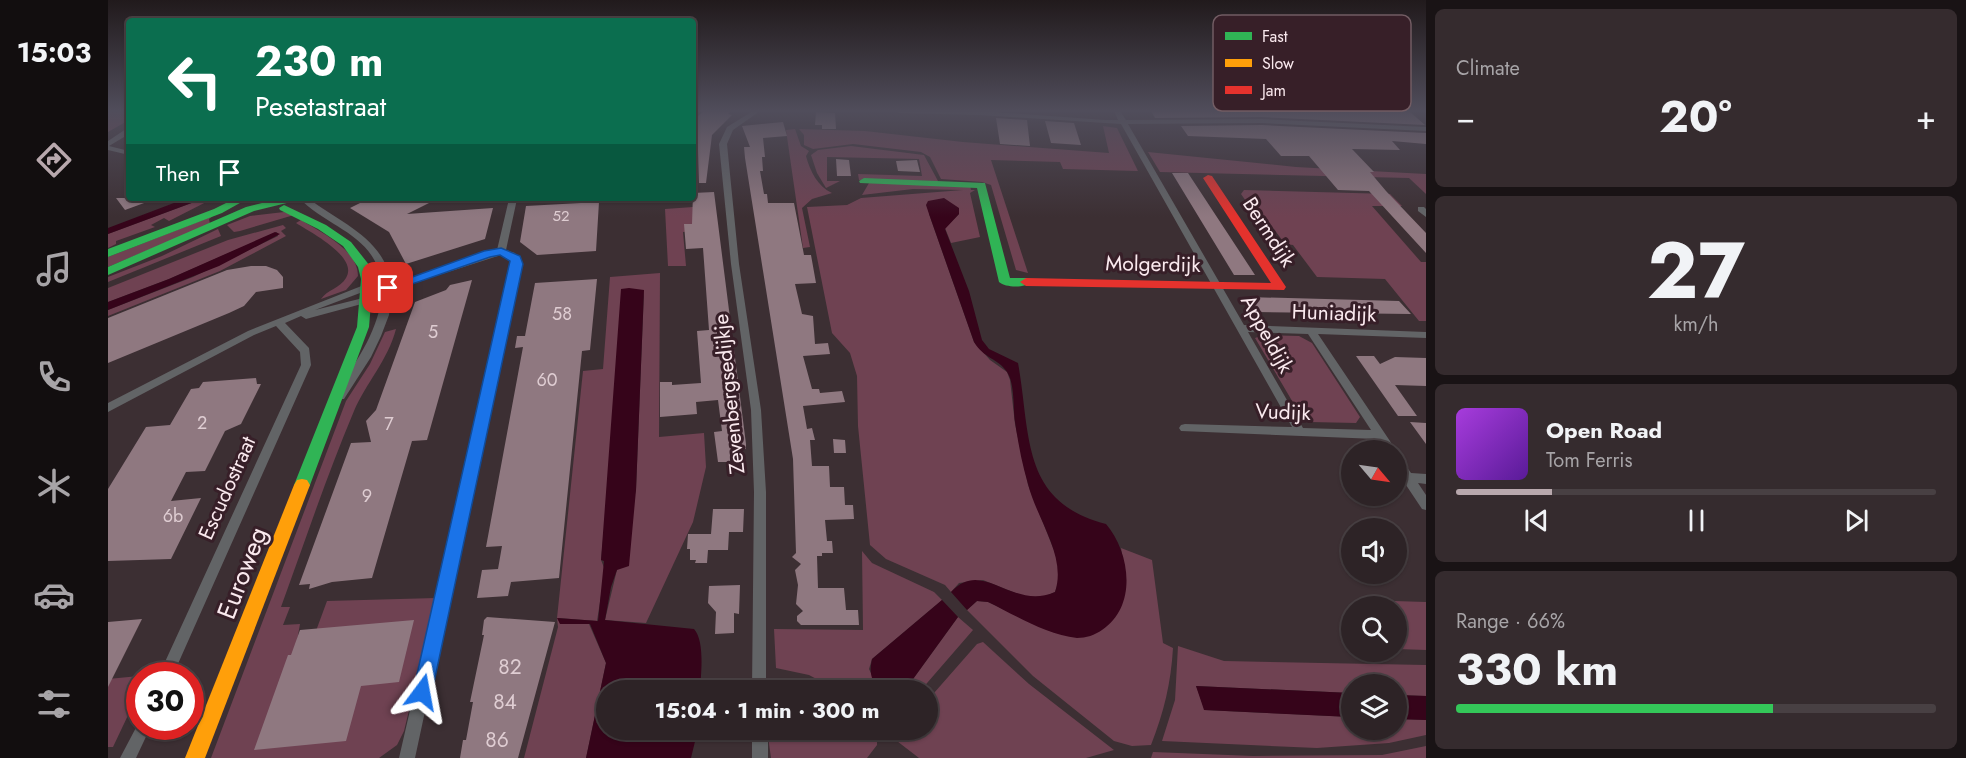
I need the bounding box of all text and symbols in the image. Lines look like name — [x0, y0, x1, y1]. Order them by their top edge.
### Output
legend — [1213, 15, 1411, 111]
text: Fast — [1262, 25, 1288, 48]
text: 230 m — [255, 31, 383, 92]
text: 15:03 — [17, 33, 91, 72]
icon: left — [156, 42, 234, 120]
text: Slow — [1262, 52, 1294, 75]
text: Climate — [1456, 54, 1520, 83]
text: Jam — [1260, 79, 1286, 102]
text: 20° — [1659, 84, 1732, 149]
text: Pesetastraat — [255, 87, 386, 126]
text: − — [1456, 94, 1475, 141]
text: + — [1916, 94, 1936, 141]
icon: directions — [33, 139, 75, 181]
icon: arrive — [213, 156, 246, 189]
text: Then — [156, 157, 201, 189]
street label: Bermdijk — [1235, 191, 1303, 274]
house number: 52 — [553, 205, 570, 227]
text: 27 — [1647, 215, 1745, 327]
icon: music — [33, 248, 75, 290]
street label: Molgerdijk — [1105, 248, 1202, 280]
pin — [362, 262, 413, 313]
icon: arrive — [371, 271, 404, 304]
street label: Appeldijk — [1233, 289, 1301, 379]
street label: Huniadijk — [1291, 297, 1378, 329]
house number: 58 — [552, 301, 572, 327]
text: km/h — [1673, 310, 1719, 339]
street label: Zevenbergsedijkje — [706, 312, 752, 476]
house number: 5 — [428, 319, 438, 345]
icon: phone — [33, 356, 75, 398]
house number: 60 — [536, 367, 558, 393]
street label: Vudijk — [1255, 396, 1312, 428]
house number: 2 — [197, 410, 207, 436]
house number: 7 — [384, 411, 394, 437]
text: Open Road — [1546, 414, 1662, 446]
street label: Escudostraat — [191, 431, 263, 545]
north arrow — [1341, 440, 1407, 506]
map controls — [1341, 440, 1407, 740]
text: Tom Ferris — [1546, 446, 1633, 475]
icon: climate — [33, 465, 75, 507]
house number: 9 — [362, 483, 372, 509]
house number: 6b — [163, 503, 183, 529]
icon: previous — [1520, 504, 1553, 537]
icon: pause — [1680, 504, 1713, 537]
icon: next — [1840, 504, 1873, 537]
button: sound — [1341, 518, 1407, 584]
street label: Euroweg — [207, 521, 277, 625]
icon: car — [33, 574, 75, 616]
button: search — [1341, 596, 1407, 662]
text: Range · 66% — [1456, 607, 1565, 636]
text: 330 km — [1456, 637, 1618, 702]
house number: 82 — [498, 652, 522, 682]
position arrow — [390, 660, 454, 724]
speed limit sign: 30 — [126, 662, 204, 740]
button: layers — [1341, 674, 1407, 740]
icon: filters — [33, 683, 75, 725]
house number: 84 — [493, 687, 517, 717]
text: 15:04 · 1 min · 300 m — [655, 694, 879, 726]
house number: 86 — [485, 725, 509, 755]

